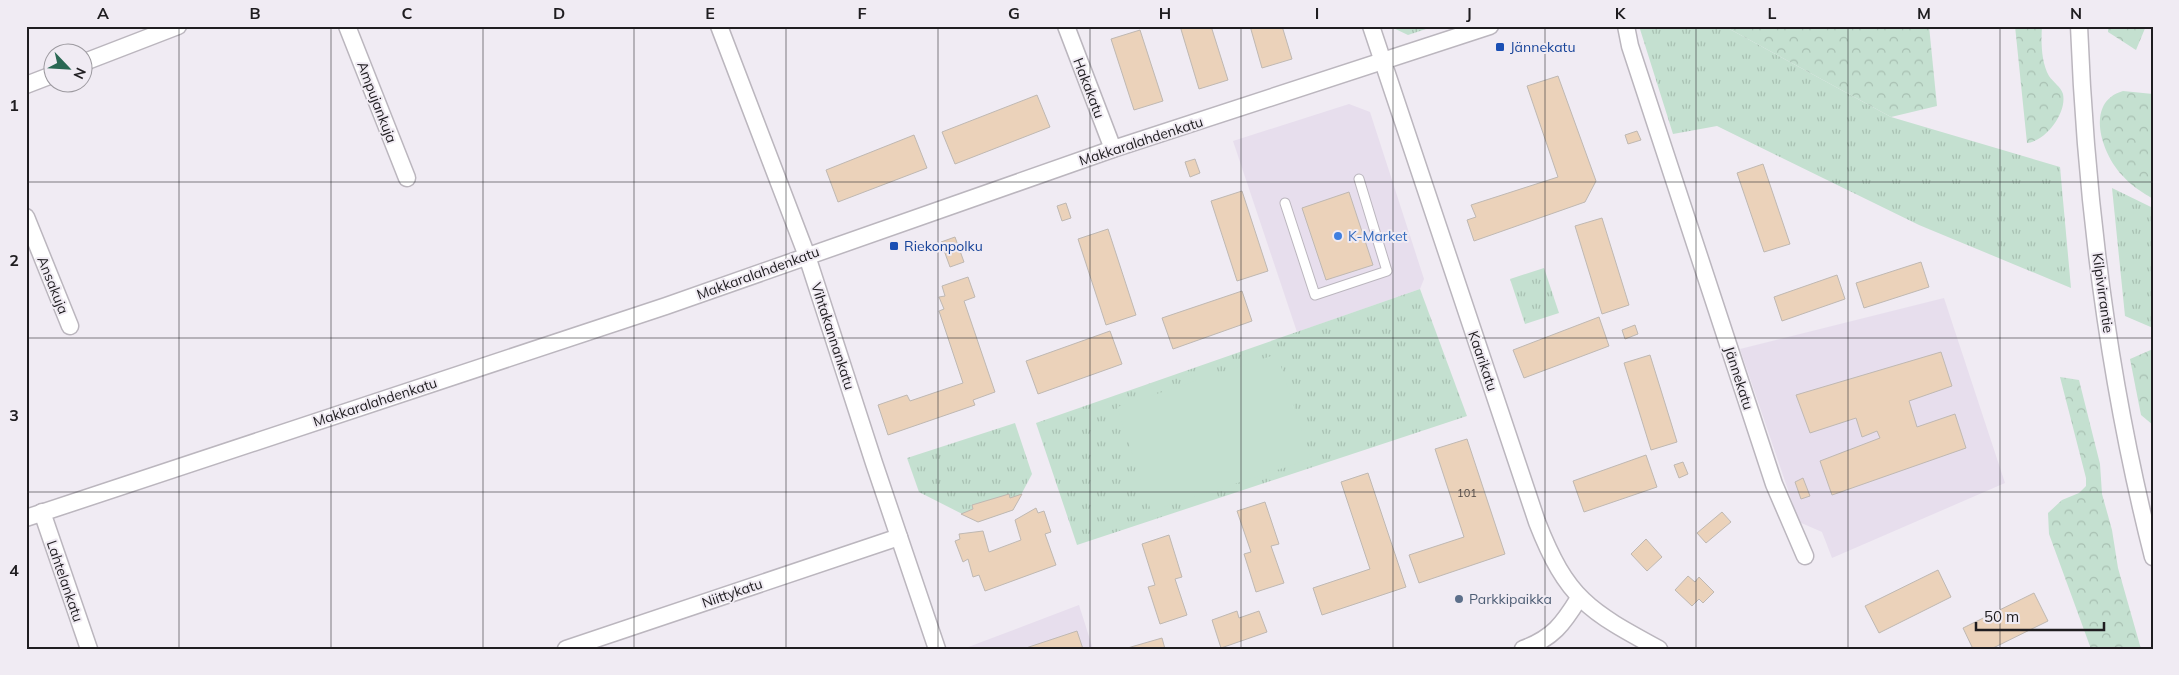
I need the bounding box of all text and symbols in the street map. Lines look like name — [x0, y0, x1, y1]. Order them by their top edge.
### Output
text: A — [97, 3, 109, 23]
text: B — [249, 3, 261, 23]
text: C — [402, 3, 413, 23]
text: D — [553, 3, 565, 23]
text: E — [705, 3, 715, 23]
text: F — [857, 3, 867, 23]
text: G — [1008, 3, 1020, 23]
text: H — [1159, 3, 1171, 23]
text: I — [1315, 3, 1319, 23]
text: J — [1466, 3, 1472, 23]
text: K — [1615, 3, 1627, 23]
text: L — [1768, 3, 1777, 23]
text: M — [1917, 3, 1931, 23]
text: N — [2070, 3, 2082, 23]
place label: Jännekatu — [1510, 38, 1576, 56]
marker: Jännekatu — [1494, 41, 1506, 53]
north arrow — [42, 42, 92, 92]
street label: Hakakatu — [1069, 55, 1109, 121]
street label: Ampujankuja — [353, 59, 401, 145]
text: N — [69, 65, 90, 82]
text: 1 — [9, 95, 19, 115]
street label: Makkaralahdenkatu — [1077, 112, 1205, 170]
place label: K-Market — [1348, 227, 1408, 245]
marker: K-Market — [1332, 230, 1344, 242]
place label: Riekonpolku — [904, 237, 983, 255]
marker: Riekonpolku — [888, 240, 900, 252]
street label: Makkaralahdenkatu — [694, 242, 822, 304]
text: 2 — [9, 250, 19, 270]
street label: Kilpivirrantie — [2088, 252, 2118, 334]
street label: Ansakuja — [33, 253, 73, 317]
street label: Vihtakannankatu — [807, 280, 859, 392]
street label: Kaarikatu — [1464, 328, 1502, 394]
street label: Jännekatu — [1720, 344, 1758, 412]
street label: Makkaralahdenkatu — [311, 373, 439, 431]
text: 3 — [9, 405, 19, 425]
house number: 101 — [1457, 486, 1477, 500]
street label: Lahtelankatu — [43, 538, 87, 624]
text: 4 — [9, 560, 19, 580]
street label: Niittykatu — [699, 574, 765, 612]
place label: Parkkipaikka — [1469, 590, 1552, 608]
marker: Parkkipaikka — [1453, 593, 1465, 605]
scale bar — [1976, 600, 2104, 632]
text: 50 m — [1984, 607, 2019, 626]

